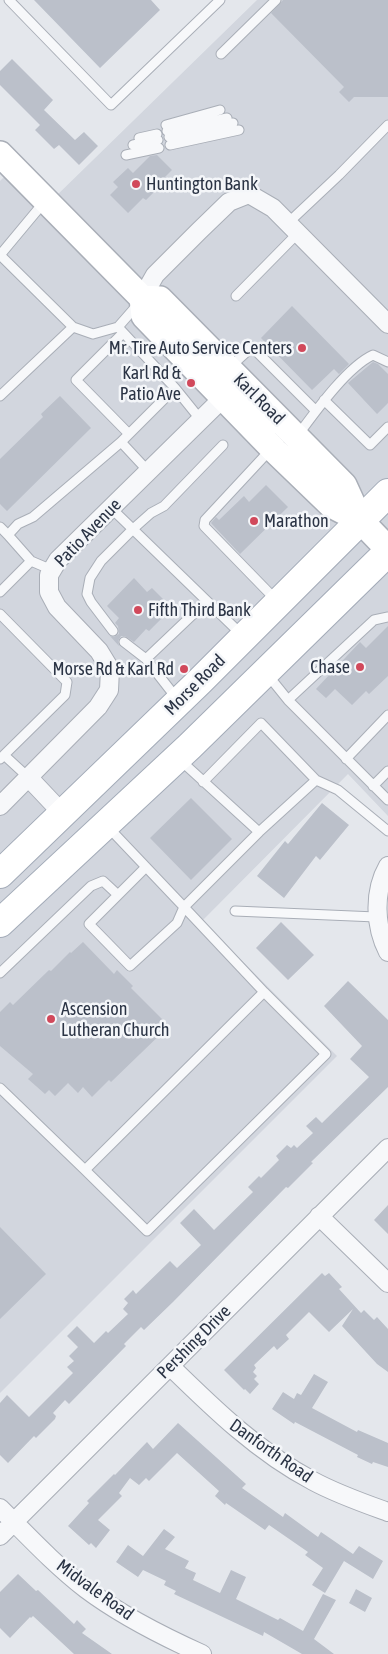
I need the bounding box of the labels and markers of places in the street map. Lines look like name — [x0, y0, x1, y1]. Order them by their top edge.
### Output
place label: Huntington Bank — [146, 173, 258, 195]
marker: Huntington Bank — [130, 178, 142, 190]
place label: Mr. Tire Auto Service Centers — [109, 337, 292, 359]
marker: Mr. Tire Auto Service Centers — [296, 342, 308, 354]
place label: Karl Rd & Patio Ave — [120, 362, 181, 404]
marker: Karl Rd & Patio Ave — [185, 377, 197, 389]
place label: Marathon — [264, 510, 329, 532]
marker: Marathon — [248, 515, 260, 527]
place label: Fifth Third Bank — [148, 599, 251, 621]
marker: Fifth Third Bank — [132, 604, 144, 616]
place label: Chase — [310, 656, 350, 678]
place label: Morse Rd & Karl Rd — [52, 658, 174, 680]
marker: Chase — [354, 661, 366, 673]
marker: Morse Rd & Karl Rd — [178, 663, 190, 675]
place label: Ascension Lutheran Church — [61, 998, 169, 1040]
marker: Ascension Lutheran Church — [45, 1013, 57, 1025]

